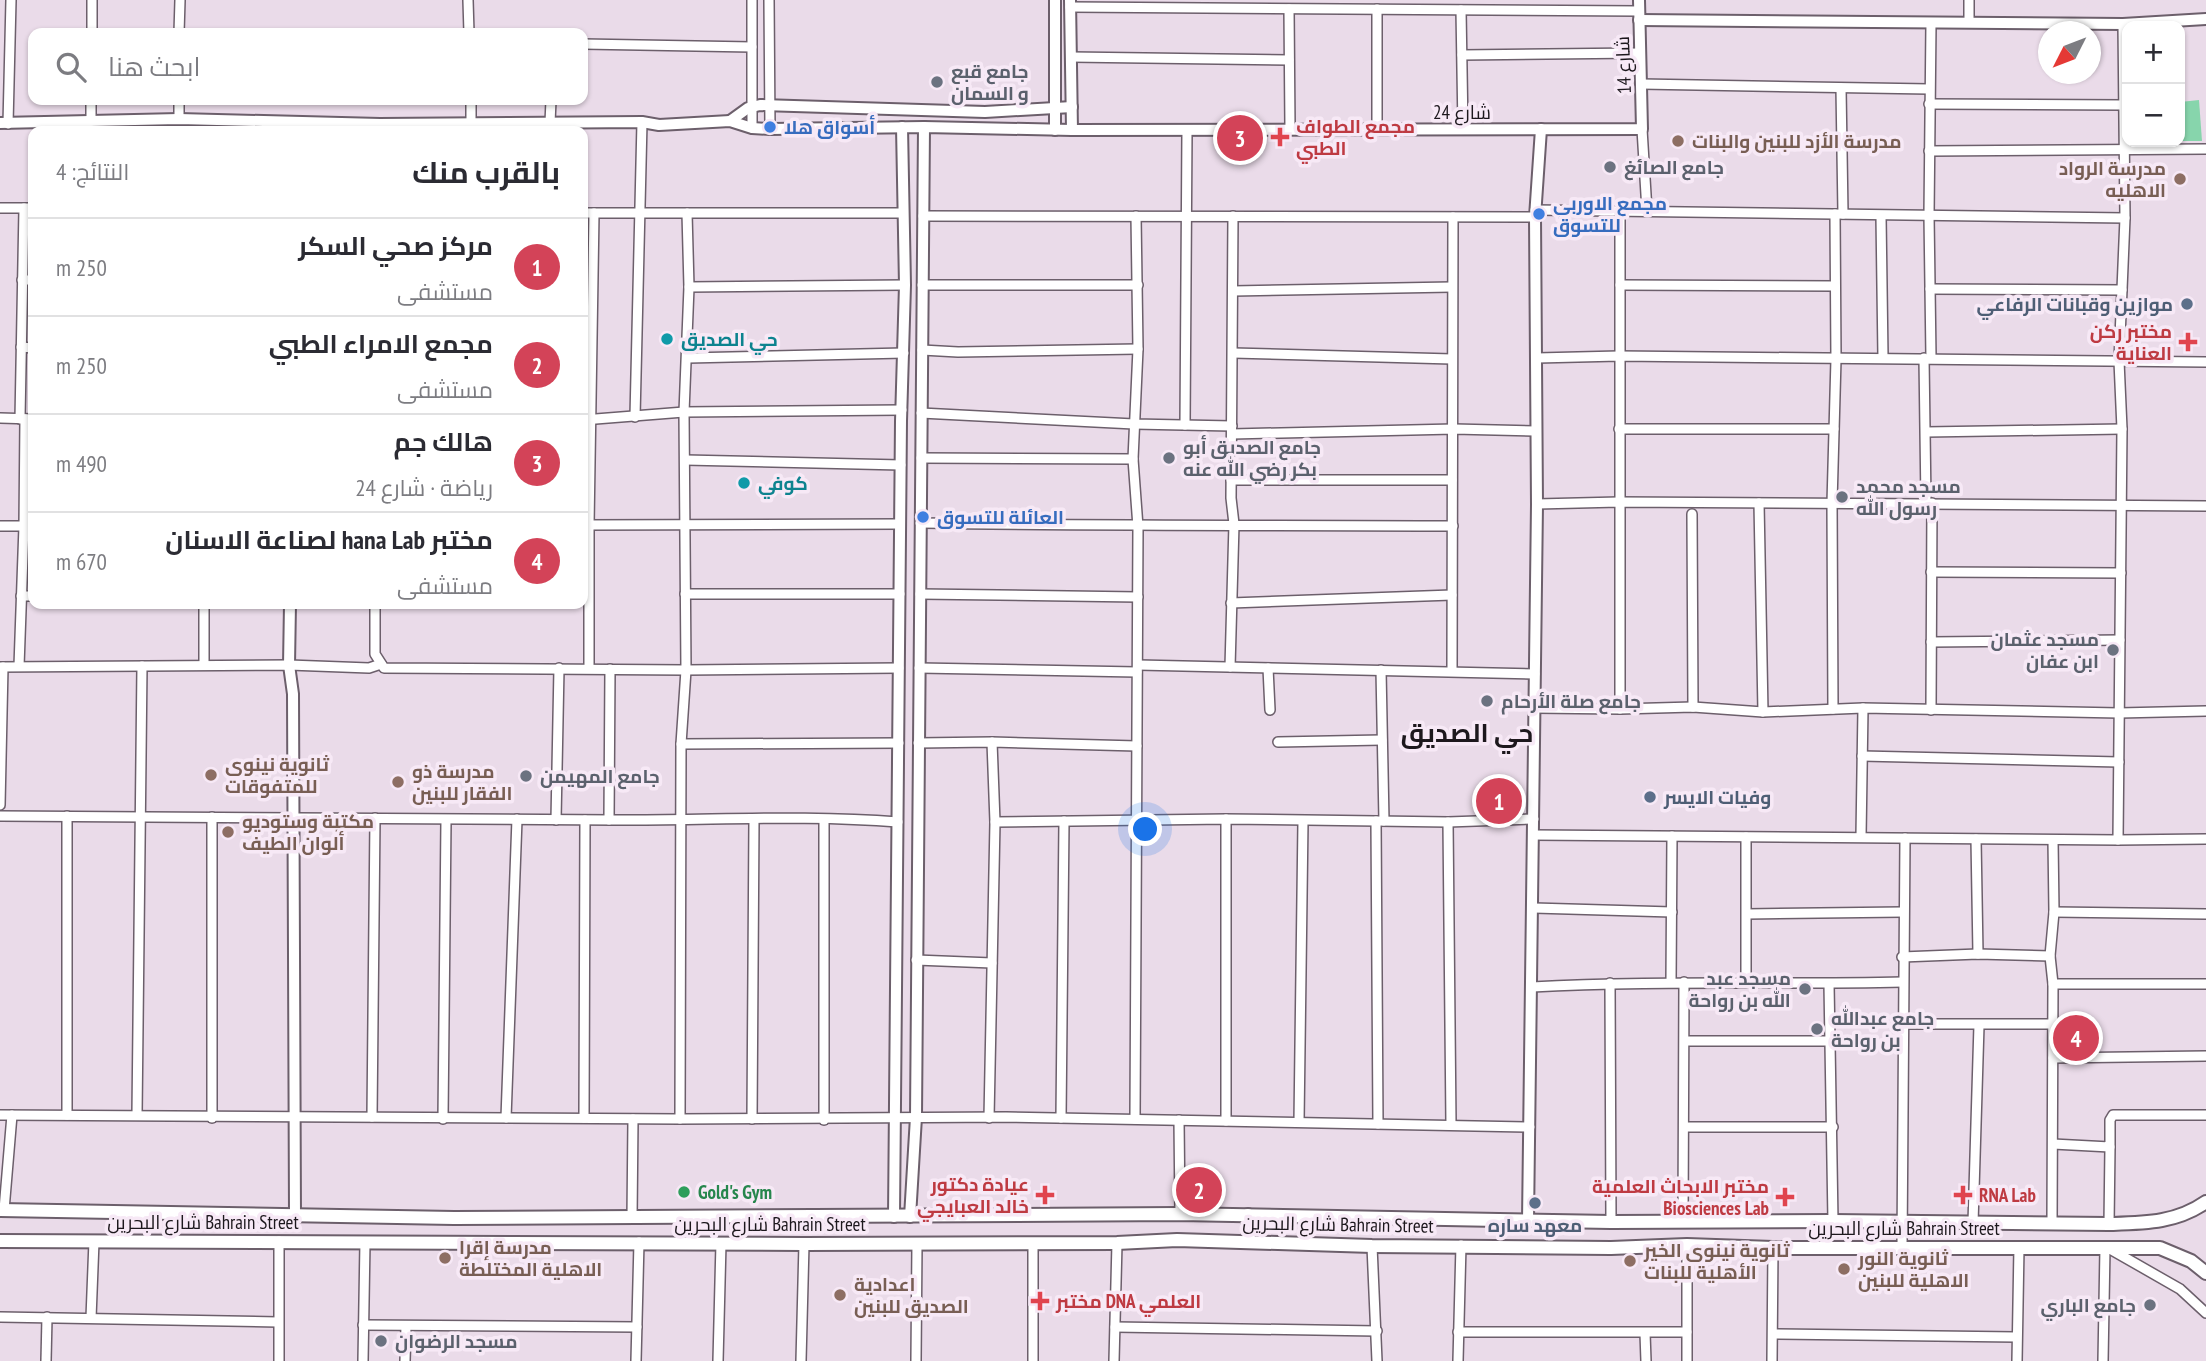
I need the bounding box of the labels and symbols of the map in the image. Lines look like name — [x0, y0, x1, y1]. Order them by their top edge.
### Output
north arrow — [2038, 21, 2101, 84]
street label: شارع 14 — [1610, 36, 1638, 94]
place label: جامع قبع و السمان — [951, 59, 1029, 105]
marker: جامع قبع و السمان — [929, 74, 945, 90]
street label: شارع 24 — [1433, 100, 1491, 126]
pin: 3 — [1217, 112, 1263, 164]
place label: أسواق هلا — [784, 114, 875, 139]
place label: مجمع الطواف الطبي — [1296, 114, 1415, 164]
marker: أسواق هلا — [762, 119, 778, 135]
marker: مجمع الطواف الطبي — [1270, 127, 1290, 147]
place label: مدرسة الأزد للبنين والبنات — [1692, 129, 1902, 154]
marker: مدرسة الأزد للبنين والبنات — [1670, 133, 1686, 149]
place label: جامع الصائغ — [1624, 155, 1724, 181]
place label: مدرسة الرواد الاهليه — [2059, 156, 2166, 202]
marker: جامع الصائغ — [1602, 159, 1618, 175]
marker: مدرسة الرواد الاهليه — [2172, 171, 2188, 187]
place label: مجمع الاوربي للتسوق — [1553, 191, 1667, 237]
marker: مجمع الاوربي للتسوق — [1531, 206, 1547, 222]
place label: موازين وقبانات الرفاعي — [1977, 292, 2173, 320]
marker: موازين وقبانات الرفاعي — [2179, 296, 2195, 312]
place label: مختبر ركن العناية — [2090, 319, 2172, 365]
place label: حي الصديق — [681, 327, 778, 355]
marker: حي الصديق — [659, 331, 675, 347]
marker: مختبر ركن العناية — [2178, 332, 2198, 352]
place label: جامع الصديق أبو بكر رضي الله عنه — [1183, 434, 1321, 484]
marker: جامع الصديق أبو بكر رضي الله عنه — [1161, 450, 1177, 466]
place label: كوفي — [758, 471, 808, 499]
place label: مسجد محمد رسول الله — [1856, 474, 1961, 521]
marker: كوفي — [736, 475, 752, 491]
marker: مسجد محمد رسول الله — [1834, 489, 1850, 505]
place label: العائلة للتسوق — [937, 505, 1064, 529]
marker: العائلة للتسوق — [915, 509, 931, 525]
place label: مسجد عثمان ابن عفان — [1990, 627, 2099, 673]
marker: مسجد عثمان ابن عفان — [2105, 642, 2121, 658]
place label: جامع صلة الأرحام — [1501, 689, 1641, 715]
marker: جامع صلة الأرحام — [1479, 693, 1495, 709]
district label: حي الصديق — [1401, 716, 1533, 754]
place label: ثانوية نينوى للمتفوقات — [225, 752, 330, 798]
place label: مدرسة ذو الفقار للبنين — [412, 759, 512, 805]
place label: جامع المهيمن — [540, 764, 660, 790]
marker: ثانوية نينوى للمتفوقات — [203, 767, 219, 783]
marker: جامع المهيمن — [518, 768, 534, 784]
marker: مدرسة ذو الفقار للبنين — [390, 774, 406, 790]
pin: 1 — [1476, 775, 1522, 827]
place label: وفيات الايسر — [1663, 785, 1771, 809]
marker: وفيات الايسر — [1642, 789, 1658, 805]
place label: مكتبة وستوديو ألوان الطيف — [242, 809, 374, 855]
your location — [1128, 812, 1162, 846]
marker: مكتبة وستوديو ألوان الطيف — [220, 824, 236, 840]
place label: مسجد عبد الله بن رواحة — [1689, 966, 1791, 1012]
marker: مسجد عبد الله بن رواحة — [1797, 981, 1813, 997]
place label: جامع عبدالله بن رواحة — [1831, 1005, 1934, 1052]
pin: 4 — [2053, 1012, 2099, 1064]
marker: جامع عبدالله بن رواحة — [1809, 1021, 1825, 1037]
pin: 2 — [1176, 1164, 1222, 1216]
place label: عيادة دكتور خالد العبايجي — [917, 1172, 1029, 1222]
place label: مختبر الابحاث العلمية Biosciences Lab — [1592, 1174, 1769, 1220]
place label: Gold's Gym — [698, 1180, 772, 1204]
place label: RNA Lab — [1979, 1183, 2036, 1207]
marker: Gold's Gym — [676, 1184, 692, 1200]
marker: عيادة دكتور خالد العبايجي — [1035, 1185, 1055, 1205]
marker: RNA Lab — [1953, 1185, 1973, 1205]
marker: مختبر الابحاث العلمية Biosciences Lab — [1775, 1187, 1795, 1207]
marker: معهد ساره — [1527, 1195, 1543, 1211]
street label: شارع البحرين Bahrain Street — [107, 1210, 299, 1236]
street label: شارع البحرين Bahrain Street — [1242, 1210, 1435, 1240]
street label: شارع البحرين Bahrain Street — [674, 1212, 866, 1238]
place label: معهد ساره — [1488, 1213, 1582, 1237]
street label: شارع البحرين Bahrain Street — [1808, 1216, 2000, 1242]
place label: مدرسة إقرا الاهلية المختلطة — [459, 1235, 602, 1281]
place label: ثانوية نينوى الخير الأهلية للبنات — [1643, 1238, 1790, 1284]
place label: ثانوية النور الاهلية للبنين — [1857, 1246, 1969, 1292]
marker: مدرسة إقرا الاهلية المختلطة — [437, 1250, 453, 1266]
marker: ثانوية نينوى الخير الأهلية للبنات — [1622, 1253, 1638, 1269]
marker: ثانوية النور الاهلية للبنين — [1836, 1261, 1852, 1277]
place label: اعدادية الصديق للبنين — [854, 1272, 969, 1318]
marker: اعدادية الصديق للبنين — [832, 1287, 848, 1303]
place label: مختبر DNA العلمي — [1055, 1289, 1201, 1317]
marker: مختبر DNA العلمي — [1030, 1291, 1050, 1311]
place label: جامع الباري — [2040, 1293, 2136, 1321]
marker: جامع الباري — [2142, 1297, 2158, 1313]
place label: مسجد الرضوان — [395, 1329, 518, 1353]
marker: مسجد الرضوان — [373, 1333, 389, 1349]

